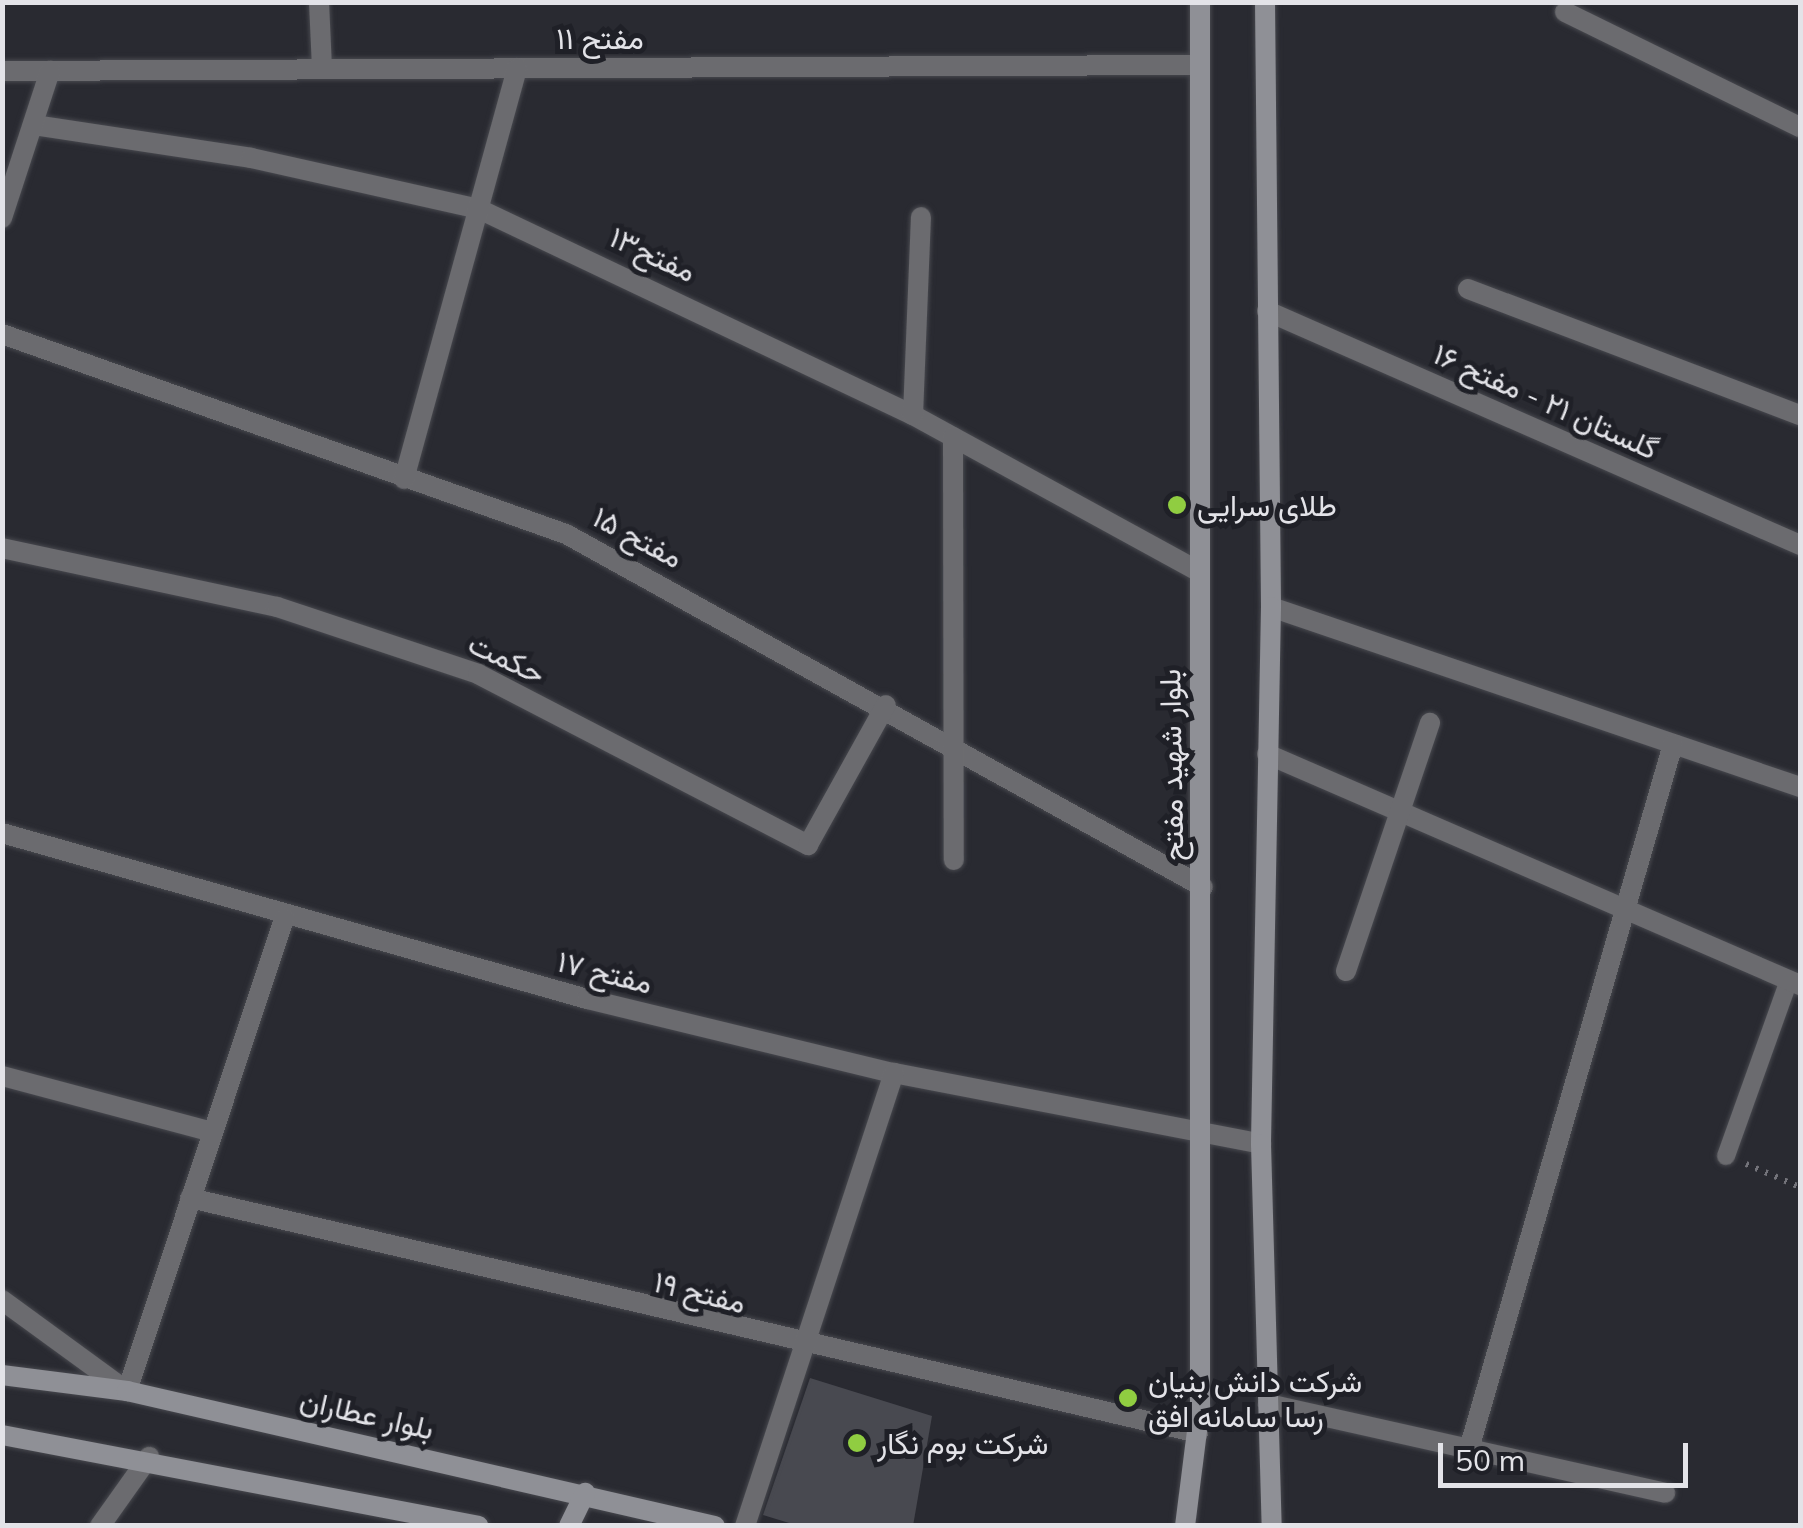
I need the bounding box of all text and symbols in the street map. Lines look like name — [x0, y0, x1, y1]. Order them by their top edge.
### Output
street label: مفتح ۱۱ — [556, 20, 644, 56]
street label: مفتح۱۳ — [604, 219, 702, 289]
street label: گلستان ۲۱ - مفتح ۱۶ — [1428, 335, 1664, 467]
place label: طلای سرایی — [1197, 487, 1337, 523]
marker: طلای سرایی — [1166, 494, 1188, 516]
street label: مفتح ۱۵ — [587, 498, 689, 576]
street label: حکمت — [463, 625, 551, 691]
street label: بلوار شهید مفتح — [1151, 669, 1191, 861]
street label: مفتح ۱۷ — [554, 943, 656, 1001]
street label: مفتح ۱۹ — [650, 1263, 750, 1321]
place label: شرکت دانش بنیان رسا سامانه افق — [1148, 1363, 1362, 1434]
street label: بلوار عطاران — [297, 1381, 437, 1447]
marker: شرکت دانش بنیان رسا سامانه افق — [1117, 1387, 1139, 1409]
scale bar — [1443, 1423, 1693, 1485]
place label: شرکت بوم نگار — [877, 1425, 1048, 1461]
marker: شرکت بوم نگار — [846, 1432, 868, 1454]
text: 50 m — [1455, 1441, 1525, 1479]

